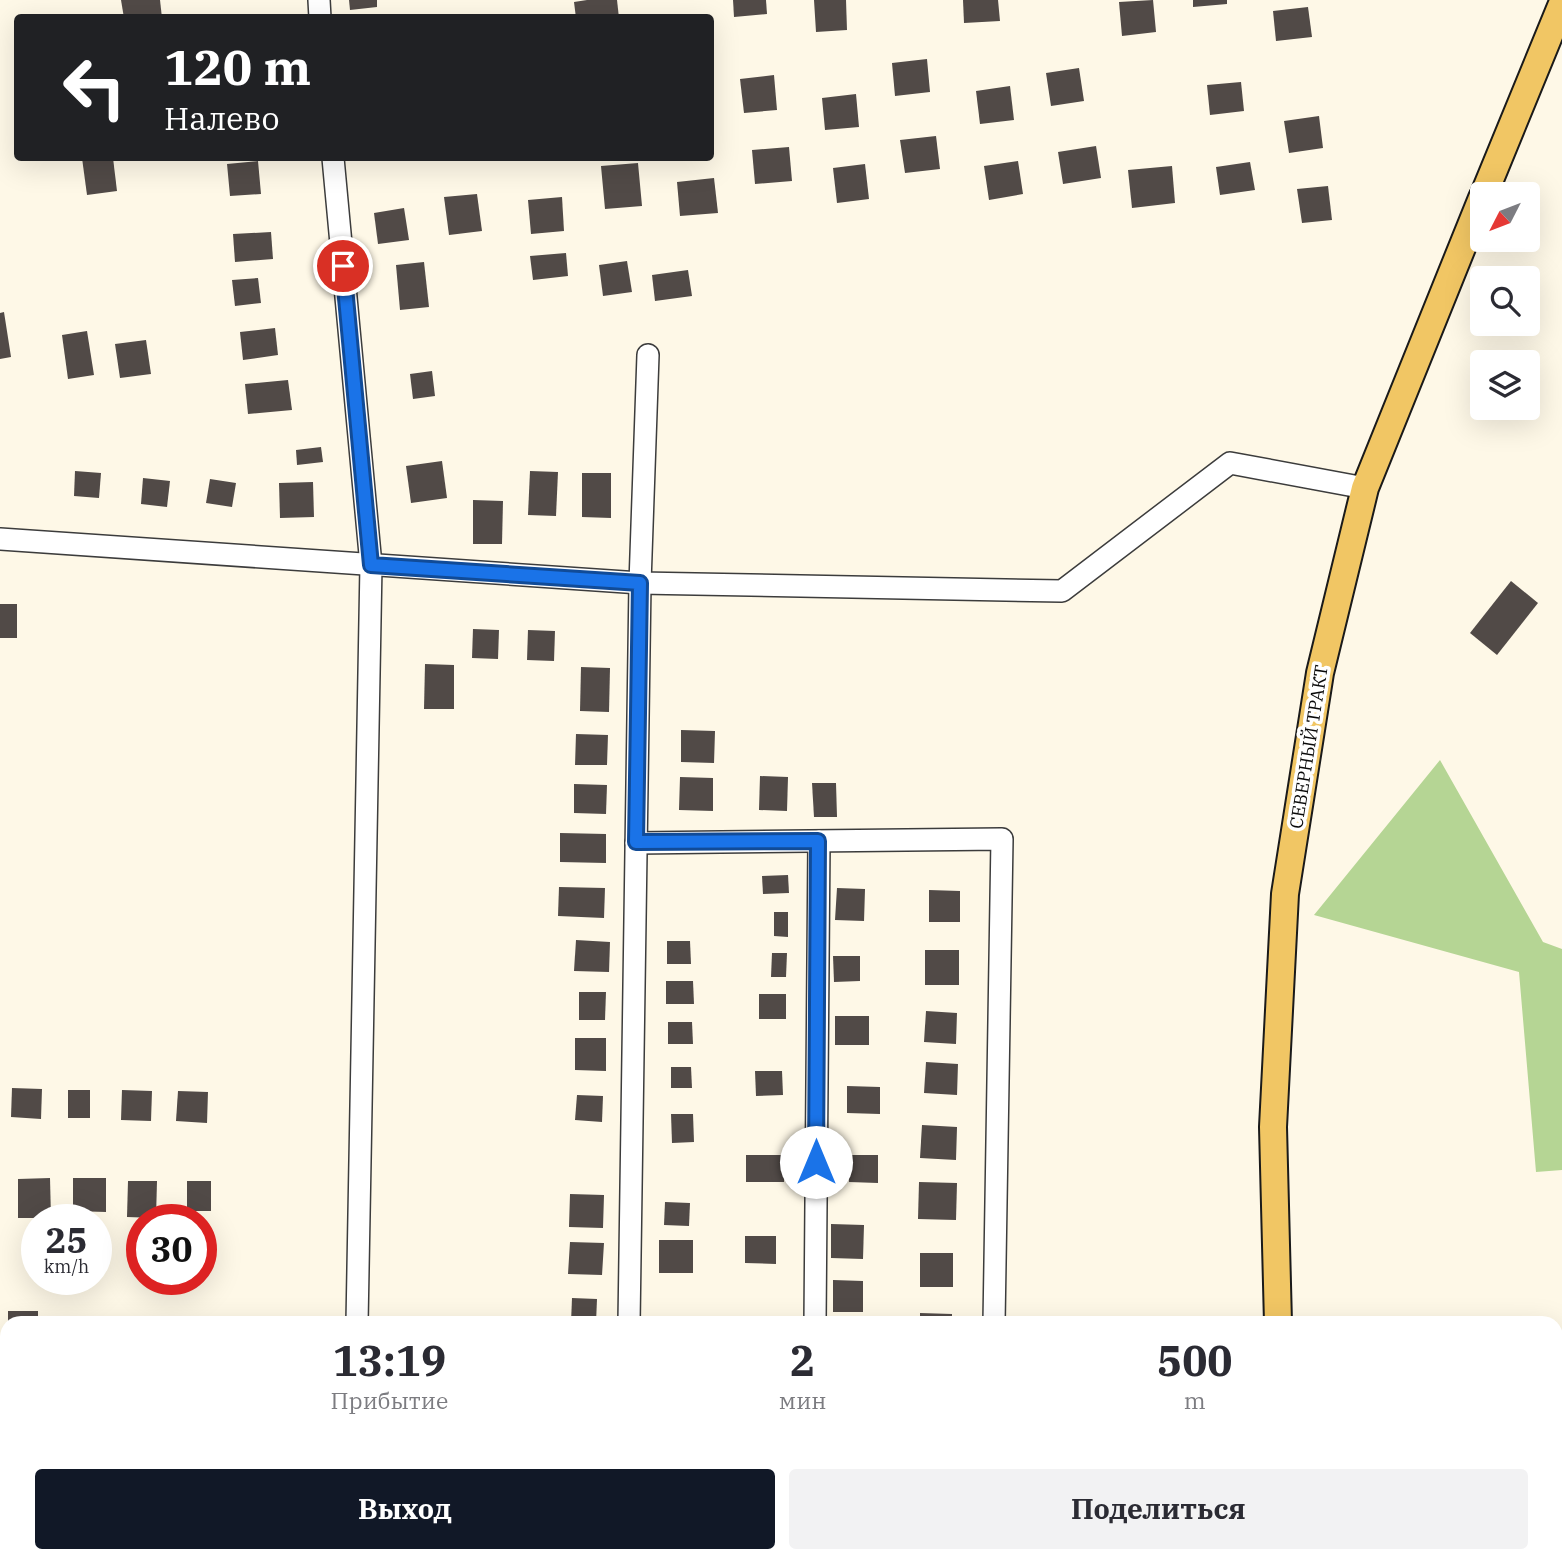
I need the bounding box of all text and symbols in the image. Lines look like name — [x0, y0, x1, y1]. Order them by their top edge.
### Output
text: 120 m — [164, 35, 311, 98]
icon: left — [49, 42, 140, 133]
text: Налево — [164, 97, 280, 139]
north arrow — [1470, 182, 1540, 252]
map controls — [1470, 182, 1540, 420]
pin — [313, 236, 373, 296]
icon: arrive — [324, 247, 362, 285]
button: search — [1470, 266, 1540, 336]
button: layers — [1470, 350, 1540, 420]
street label: СЕВЕРНЫЙ ТРАКТ — [1284, 663, 1333, 830]
position arrow — [779, 1125, 853, 1199]
speed limit sign: 30 — [126, 1204, 217, 1295]
text: 25 — [45, 1217, 88, 1263]
text: km/h — [44, 1255, 89, 1278]
text: 13:19 — [333, 1333, 446, 1388]
text: 2 — [790, 1333, 815, 1388]
text: 500 — [1157, 1333, 1233, 1388]
text: Прибытие — [330, 1385, 448, 1415]
text: мин — [779, 1385, 827, 1415]
text: m — [1184, 1385, 1206, 1415]
button: Выход — [35, 1469, 775, 1549]
button: Поделиться — [789, 1469, 1528, 1549]

